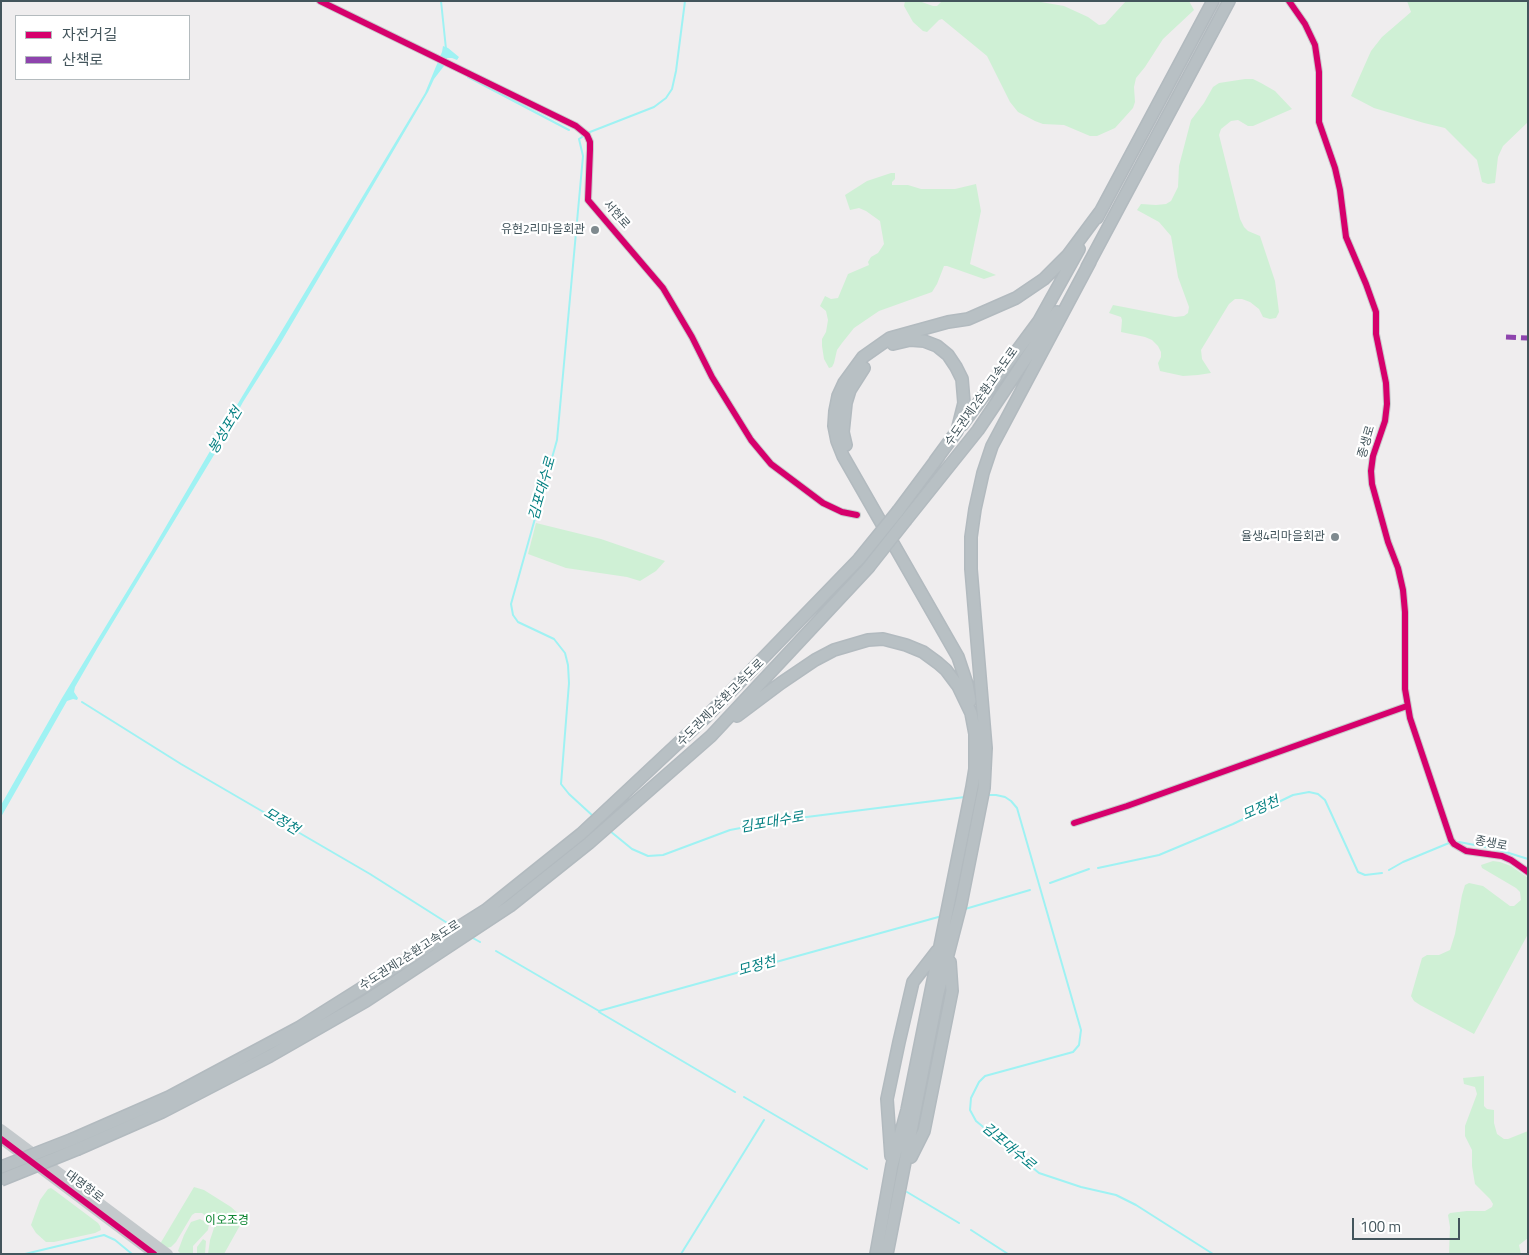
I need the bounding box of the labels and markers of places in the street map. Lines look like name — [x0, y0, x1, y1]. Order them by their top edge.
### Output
place label: 유현2리마을회관 — [501, 223, 585, 237]
marker: 유현2리마을회관 — [589, 224, 601, 236]
place label: 율생4리마을회관 — [1241, 530, 1325, 544]
marker: 율생4리마을회관 — [1329, 531, 1341, 543]

